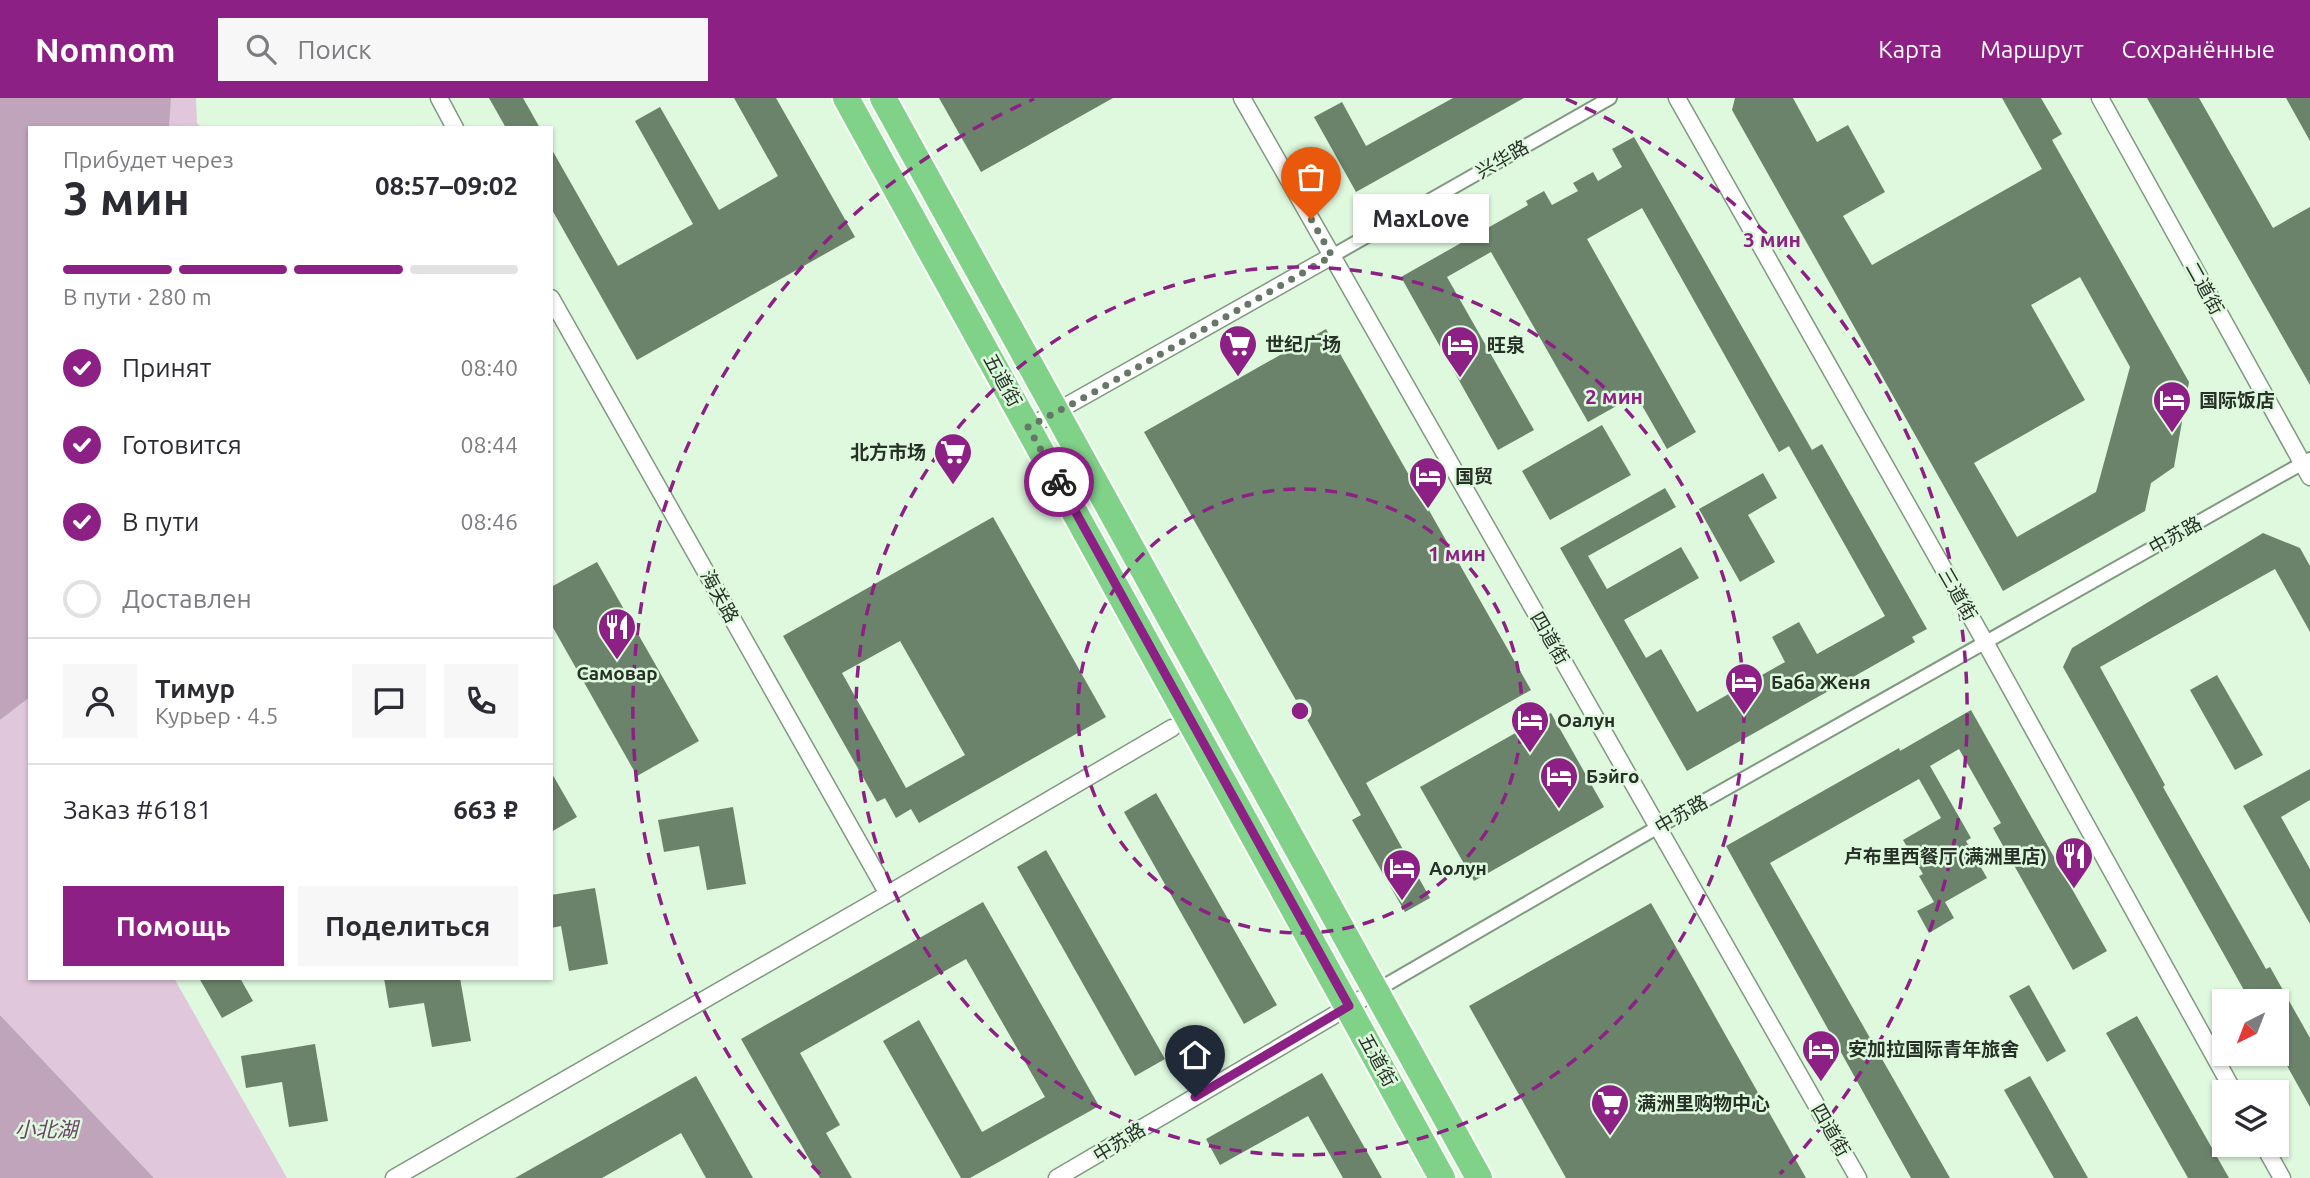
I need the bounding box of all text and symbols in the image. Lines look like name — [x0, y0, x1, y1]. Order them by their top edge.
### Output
search box — [218, 18, 708, 81]
icon: search — [242, 30, 280, 68]
text: Nomnom — [35, 31, 176, 68]
text: Поиск — [298, 35, 372, 64]
text: Карта — [1878, 36, 1942, 63]
text: Маршрут — [1980, 36, 2084, 63]
text: Сохранённые — [2122, 36, 2275, 63]
street label: 兴华路 — [1472, 135, 1532, 183]
text: Прибудет через — [63, 147, 234, 172]
pin — [1281, 147, 1341, 219]
icon: bag — [1292, 158, 1330, 196]
text: 08:57–09:02 — [375, 171, 518, 200]
text: 3 мин — [63, 172, 190, 224]
callout: MaxLove — [1353, 194, 1490, 244]
text: MaxLove — [1373, 206, 1469, 231]
text: 3 мин — [1743, 227, 1801, 251]
street label: 二道街 — [2182, 258, 2228, 318]
text: В пути · 280 m — [63, 284, 212, 309]
supermarket icon: 世纪广场 — [1217, 323, 1259, 378]
hotel icon: 旺泉 — [1439, 324, 1481, 379]
place label: 世纪广场 — [1265, 333, 1341, 355]
place label: 旺泉 — [1487, 334, 1525, 356]
icon: check — [63, 349, 101, 387]
street label: 五道街 — [980, 350, 1026, 410]
text: Принят — [122, 353, 211, 382]
text: 08:40 — [460, 355, 518, 380]
hotel icon: 国际饭店 — [2151, 379, 2193, 434]
text: 2 мин — [1585, 384, 1643, 408]
place label: 国际饭店 — [2199, 389, 2275, 411]
icon: check — [63, 426, 101, 464]
text: Готовится — [122, 430, 242, 459]
supermarket icon: 北方市场 — [932, 431, 974, 486]
text: 08:44 — [460, 432, 518, 457]
place label: 北方市场 — [850, 441, 926, 463]
courier — [1024, 447, 1094, 517]
hotel icon: 国贸 — [1407, 455, 1449, 510]
icon: bike — [1040, 463, 1078, 501]
place label: 国贸 — [1455, 465, 1493, 487]
icon: check — [63, 503, 101, 541]
text: В пути — [122, 507, 199, 536]
text: 08:46 — [460, 509, 518, 534]
street label: 中苏路 — [2145, 512, 2205, 558]
text: 1 мин — [1428, 541, 1486, 565]
street label: 三道街 — [1934, 564, 1982, 624]
street label: 海关路 — [697, 566, 743, 626]
text: Доставлен — [122, 584, 252, 613]
restaurant icon: Самовар — [596, 606, 638, 661]
street label: 四道街 — [1526, 608, 1574, 668]
hotel icon: Баба Женя — [1723, 661, 1765, 716]
place label: Самовар — [576, 662, 658, 684]
button: person — [63, 664, 137, 738]
button: chat — [352, 664, 426, 738]
button: phone — [444, 664, 518, 738]
place label: Баба Женя — [1771, 671, 1871, 693]
text: Тимур — [155, 674, 235, 703]
centre of rings — [1288, 699, 1312, 723]
hotel icon: Оалун — [1509, 699, 1551, 754]
text: Курьер · 4.5 — [155, 703, 279, 728]
place label: Оалун — [1557, 709, 1615, 731]
hotel icon: Бэйго — [1538, 755, 1580, 810]
place label: Бэйго — [1586, 765, 1639, 787]
street label: 中苏路 — [1651, 790, 1711, 838]
text: Заказ #6181 — [63, 795, 212, 824]
text: 663 ₽ — [453, 795, 518, 824]
restaurant icon: 卢布里西餐厅(满洲里店) — [2053, 835, 2095, 890]
place label: 卢布里西餐厅(满洲里店) — [1844, 845, 2047, 867]
hotel icon: Аолун — [1381, 847, 1423, 902]
place label: Аолун — [1429, 857, 1487, 879]
button: Помощь — [63, 886, 284, 966]
button: Поделиться — [298, 886, 518, 966]
north arrow — [2212, 989, 2289, 1066]
map controls — [2212, 989, 2289, 1157]
pin — [1165, 1025, 1225, 1097]
hotel icon: 安加拉国际青年旅舍 — [1800, 1028, 1842, 1083]
street label: 五道街 — [1355, 1030, 1401, 1090]
icon: home — [1176, 1036, 1214, 1074]
place label: 安加拉国际青年旅舍 — [1848, 1038, 2019, 1060]
button: layers — [2212, 1080, 2289, 1157]
supermarket icon: 满洲里购物中心 — [1589, 1082, 1631, 1137]
place label: 满洲里购物中心 — [1637, 1092, 1770, 1114]
street label: 四道街 — [1807, 1100, 1855, 1160]
water label: 小北湖 — [15, 1117, 80, 1141]
street label: 中苏路 — [1089, 1118, 1149, 1166]

